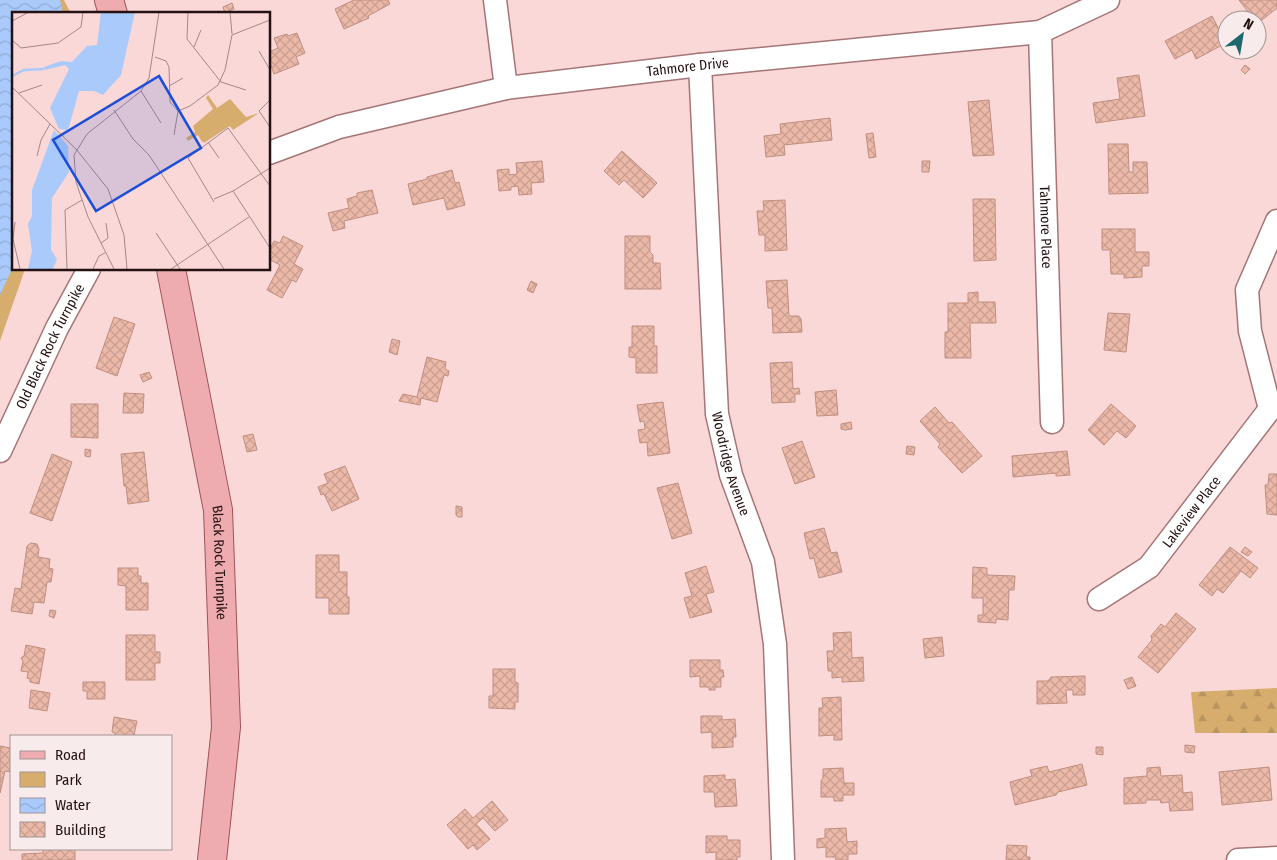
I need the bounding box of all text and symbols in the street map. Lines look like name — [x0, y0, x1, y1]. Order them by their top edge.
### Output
north arrow — [1217, 10, 1267, 60]
inset map — [12, 12, 270, 270]
text: N — [1240, 15, 1256, 34]
street label: Tahmore Drive — [646, 54, 730, 80]
street label: Tahmore Place — [1036, 185, 1056, 269]
street label: Old Black Rock Turnpike — [12, 281, 88, 412]
street label: Woodridge Avenue — [708, 410, 754, 518]
street label: Lakeview Place — [1159, 472, 1224, 551]
street label: Black Rock Turnpike — [209, 504, 231, 620]
legend — [10, 735, 172, 850]
text: Road — [55, 746, 86, 764]
text: Park — [55, 771, 82, 789]
text: Water — [55, 796, 91, 814]
text: Building — [55, 821, 106, 839]

